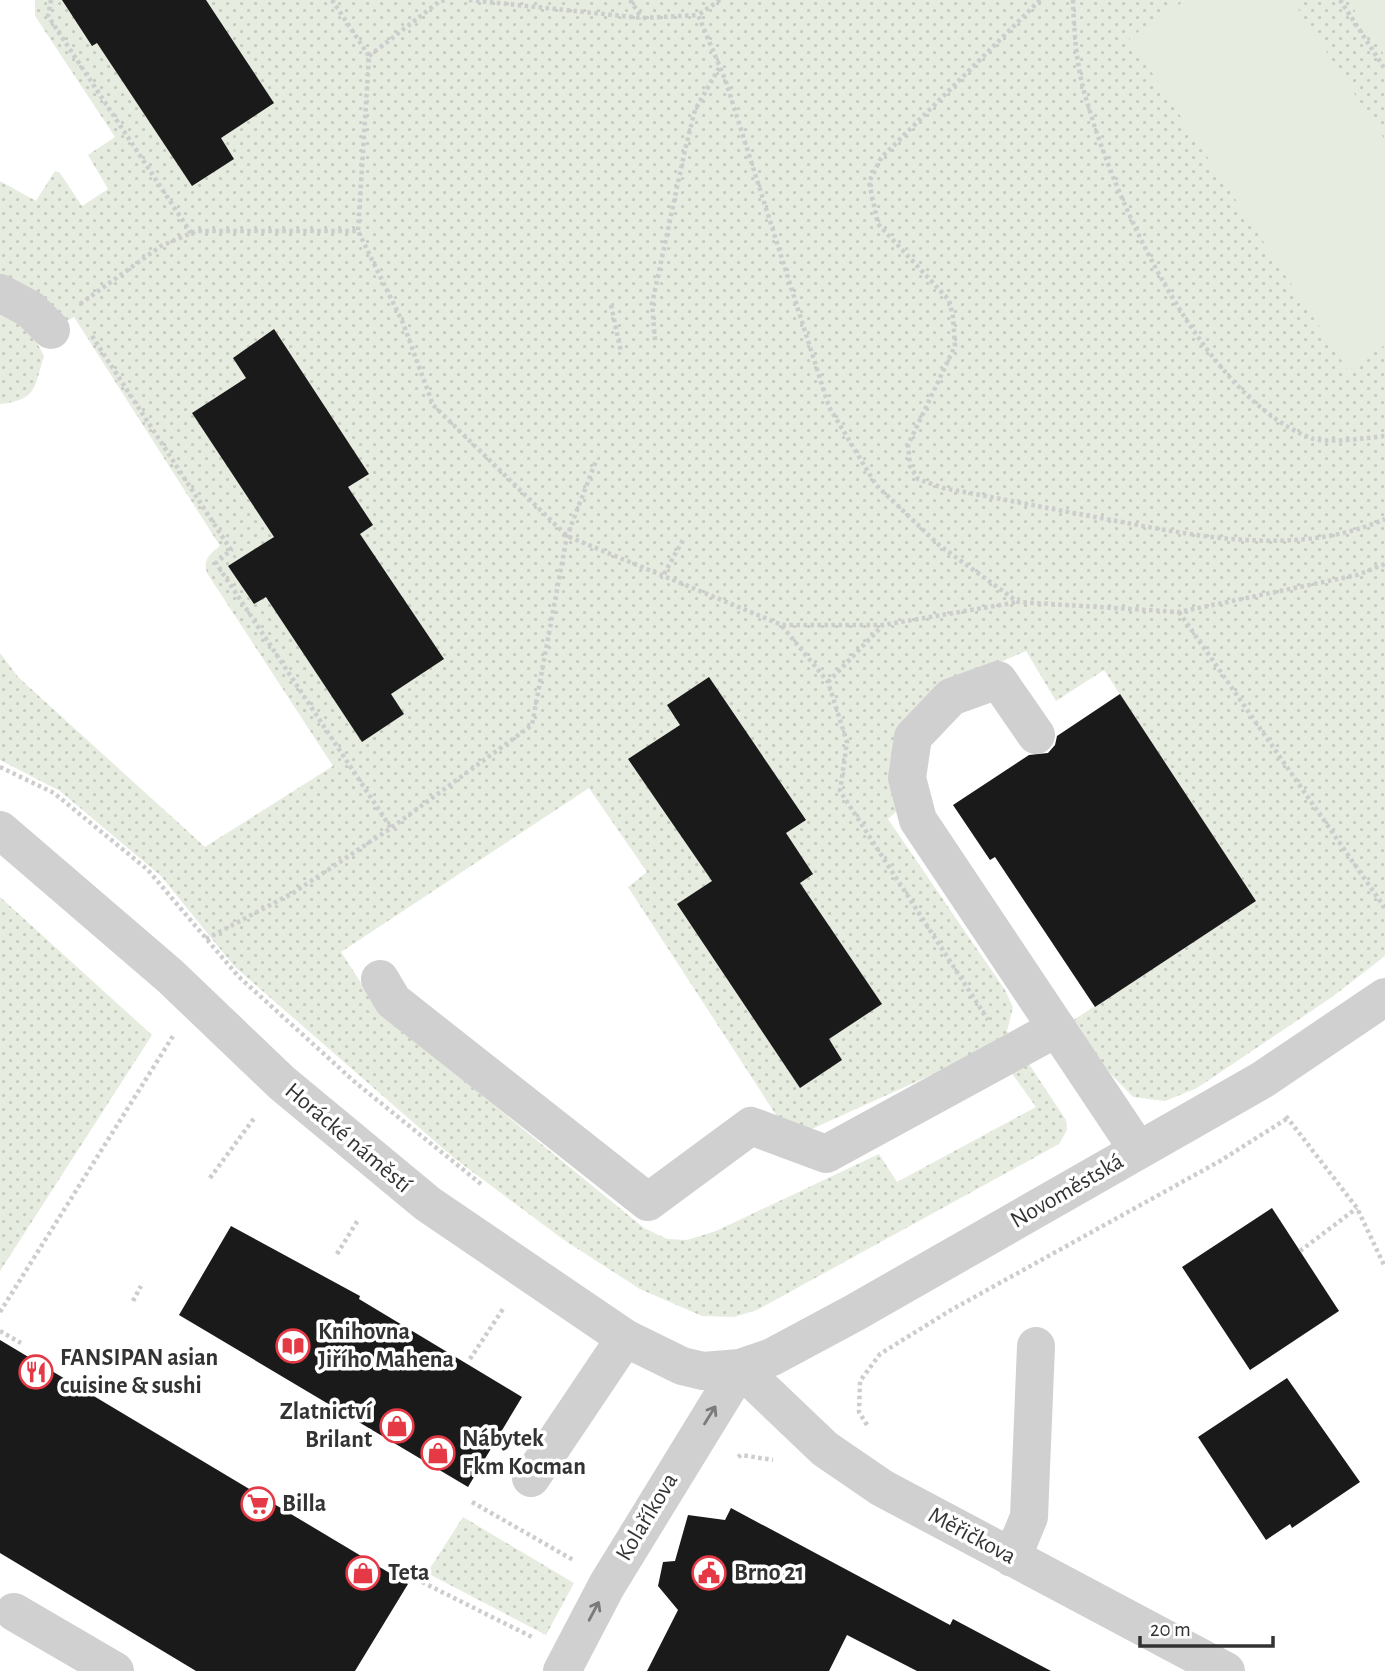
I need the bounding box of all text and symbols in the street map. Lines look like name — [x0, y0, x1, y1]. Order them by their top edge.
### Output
street label: Horácké náměstí — [280, 1078, 416, 1198]
street label: Novoměstská — [1006, 1149, 1128, 1233]
place label: Knihovna Jiřího Mahena — [318, 1320, 454, 1372]
library icon: Knihovna Jiřího Mahena — [274, 1327, 312, 1365]
place label: FANSIPAN asian cuisine & sushi — [60, 1346, 218, 1398]
restaurant icon: FANSIPAN asian cuisine & sushi — [17, 1353, 55, 1391]
place label: Zlatnictví Brilant — [280, 1400, 373, 1452]
one-way arrow — [703, 1406, 717, 1426]
shop icon: Zlatnictví Brilant — [378, 1407, 416, 1445]
place label: Nábytek Fkm Kocman — [462, 1427, 586, 1479]
shop icon: Nábytek Fkm Kocman — [419, 1434, 457, 1472]
street label: Kolaříkova — [612, 1469, 682, 1565]
supermarket icon: Billa — [239, 1485, 277, 1523]
place label: Billa — [282, 1492, 326, 1516]
street label: Měřičkova — [924, 1503, 1020, 1569]
shop icon: Teta — [344, 1554, 382, 1592]
public building icon: Brno 21 — [690, 1554, 728, 1592]
place label: Teta — [388, 1561, 430, 1585]
place label: Brno 21 — [734, 1561, 804, 1585]
one-way arrow — [587, 1601, 601, 1621]
scale bar — [1140, 1604, 1273, 1648]
text: 20 m — [1150, 1619, 1191, 1640]

